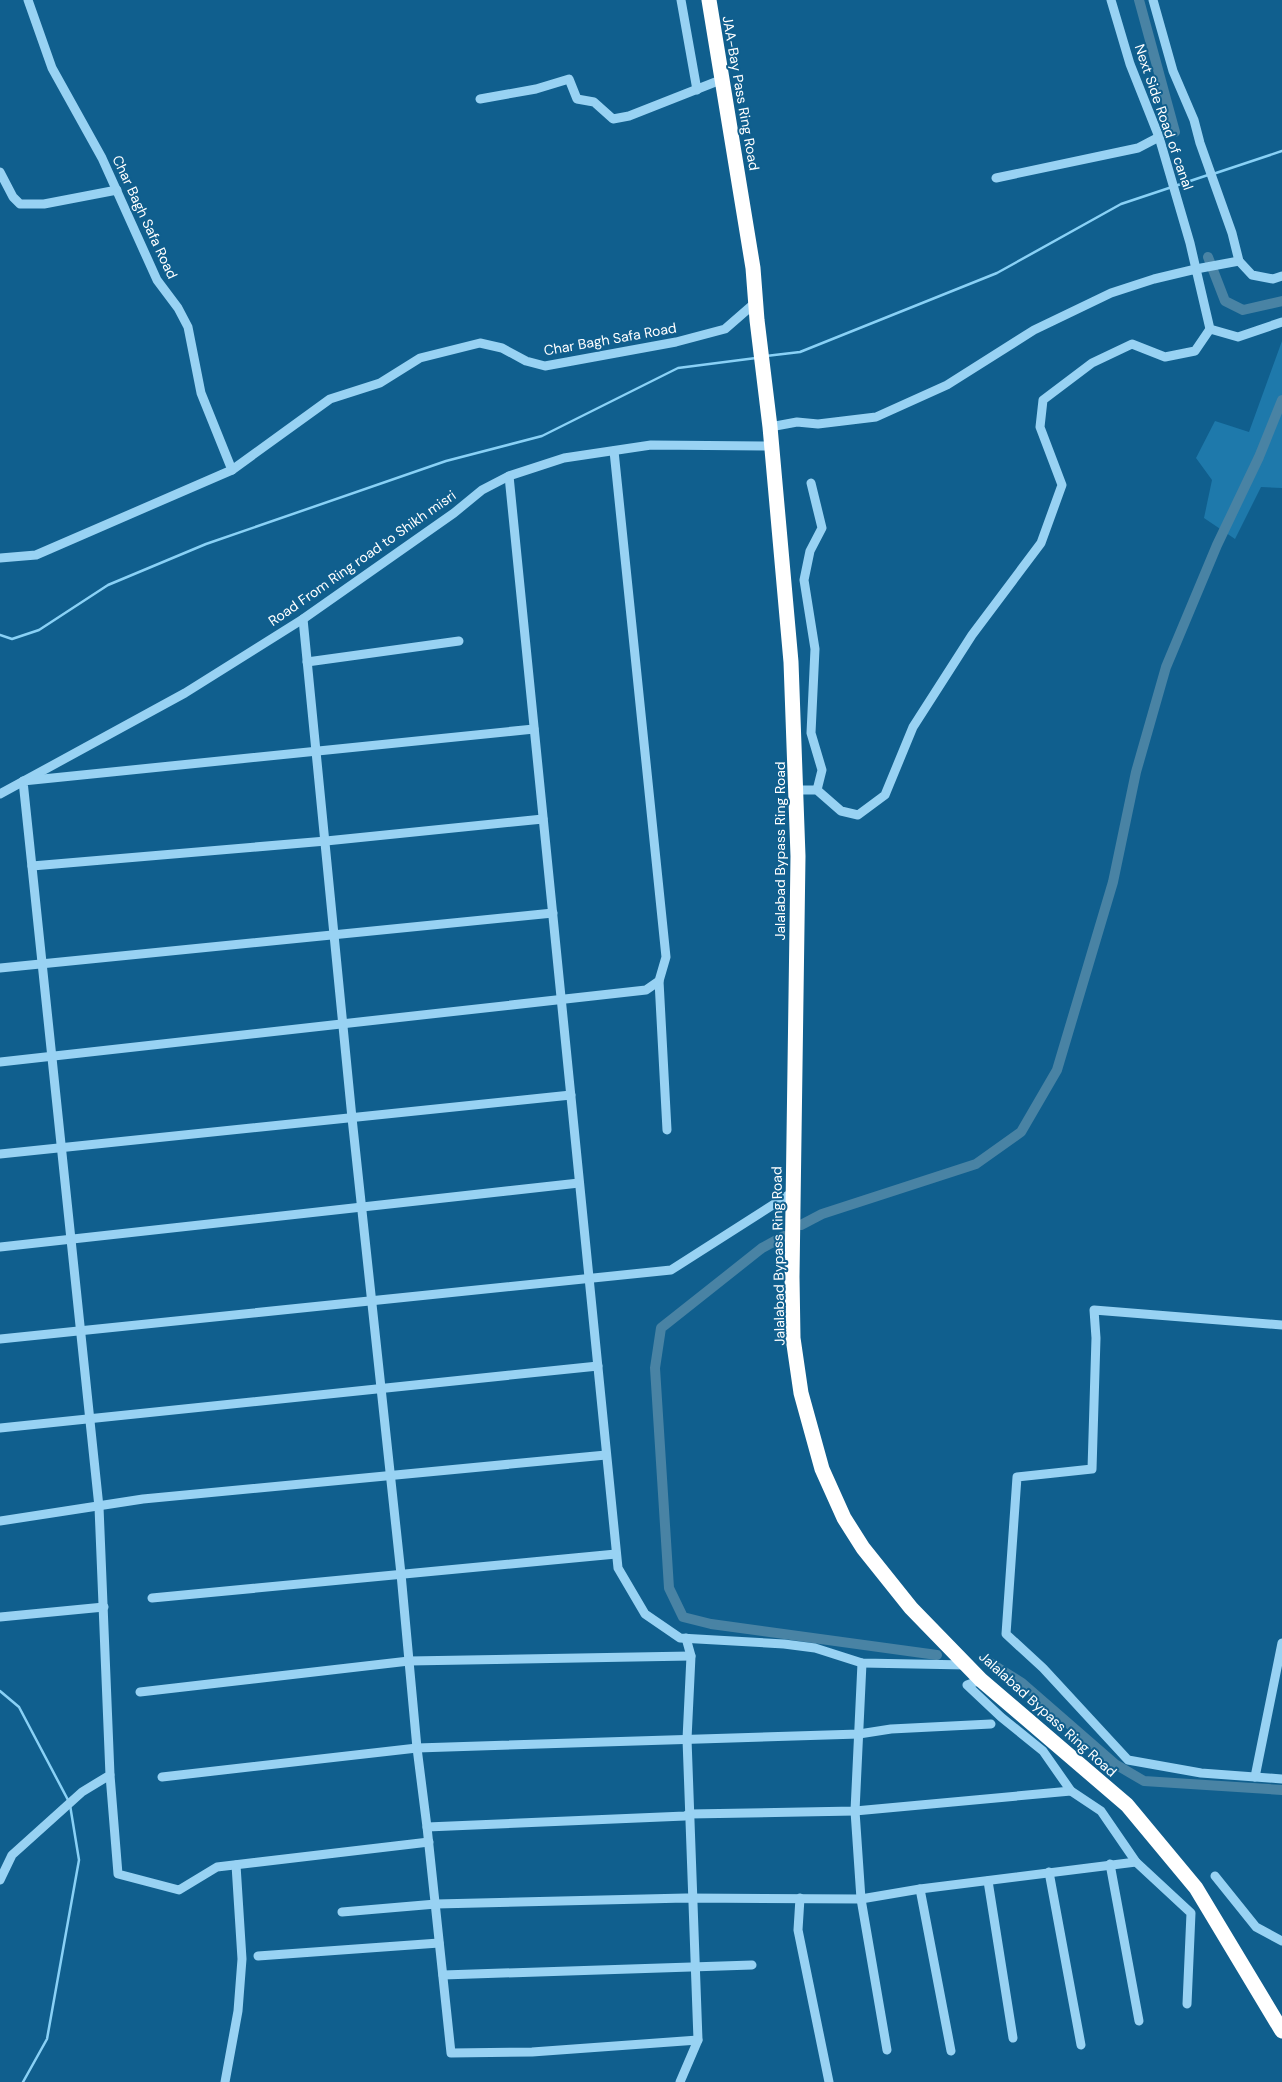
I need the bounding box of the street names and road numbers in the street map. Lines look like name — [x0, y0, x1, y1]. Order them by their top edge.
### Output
street label: JAA-Bay Pass Ring Road — [719, 14, 763, 172]
street label: Next Side Road of canal — [1131, 42, 1197, 192]
street label: Char Bagh Safa Road — [108, 152, 182, 282]
street label: Char Bagh Safa Road — [542, 318, 678, 360]
street label: Road From Ring road to Shikh misri — [265, 486, 459, 630]
street label: Jalalabad Bypass Ring Road — [771, 761, 789, 941]
street label: Jalalabad Bypass Ring Road — [767, 1166, 789, 1346]
street label: Jalalabad Bypass Ring Road — [975, 1647, 1121, 1781]

